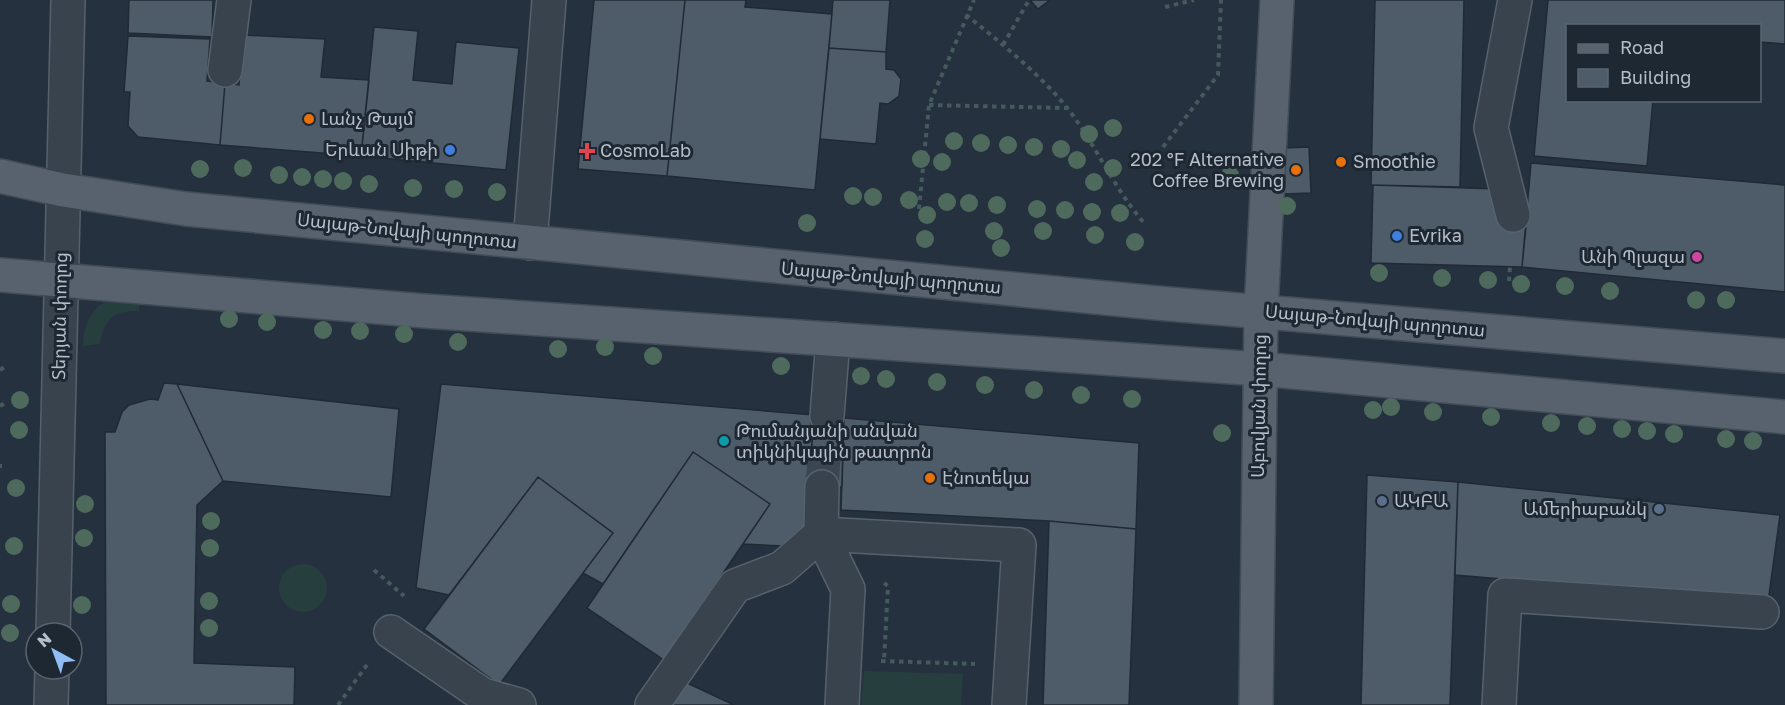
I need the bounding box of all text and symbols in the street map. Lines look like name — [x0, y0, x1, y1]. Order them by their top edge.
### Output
legend — [1566, 24, 1761, 102]
text: Road — [1620, 36, 1664, 58]
text: Building — [1620, 66, 1691, 88]
place label: Լանչ Թայմ — [321, 107, 414, 129]
marker: Լանչ Թայմ — [302, 112, 316, 126]
place label: Երևան Սիթի — [325, 138, 438, 160]
place label: CosmoLab — [600, 139, 691, 161]
marker: CosmoLab — [578, 142, 596, 160]
marker: Երևան Սիթի — [443, 143, 457, 157]
place label: 202 °F Alternative Coffee Brewing — [1130, 148, 1284, 191]
place label: Smoothie — [1353, 150, 1436, 172]
marker: Smoothie — [1334, 155, 1348, 169]
marker: 202 °F Alternative Coffee Brewing — [1289, 163, 1303, 177]
street label: Սայաթ-Նովայի պողոտա — [296, 208, 518, 252]
place label: Evrika — [1409, 224, 1462, 246]
marker: Evrika — [1390, 229, 1404, 243]
place label: Անի Պլազա — [1581, 245, 1685, 267]
marker: Անի Պլազա — [1690, 250, 1704, 264]
street label: Տերյան փողոց — [47, 252, 71, 380]
street label: Սայաթ-Նովայի պողոտա — [780, 256, 1002, 298]
street label: Սայաթ-Նովայի պողոտա — [1264, 299, 1486, 341]
street label: Աբովյան փողոց — [1246, 334, 1270, 478]
place label: Թումանյանի անվան տիկնիկային թատրոն — [736, 419, 932, 462]
marker: Թումանյանի անվան տիկնիկային թատրոն — [717, 434, 731, 448]
place label: Էնոտեկա — [942, 466, 1030, 488]
marker: Էնոտեկա — [923, 471, 937, 485]
place label: ԱԿԲԱ — [1394, 489, 1448, 511]
marker: ԱԿԲԱ — [1375, 494, 1389, 508]
place label: Ամերիաբանկ — [1523, 497, 1647, 519]
marker: Ամերիաբանկ — [1652, 502, 1666, 516]
north arrow — [24, 621, 84, 681]
text: N — [33, 628, 55, 651]

